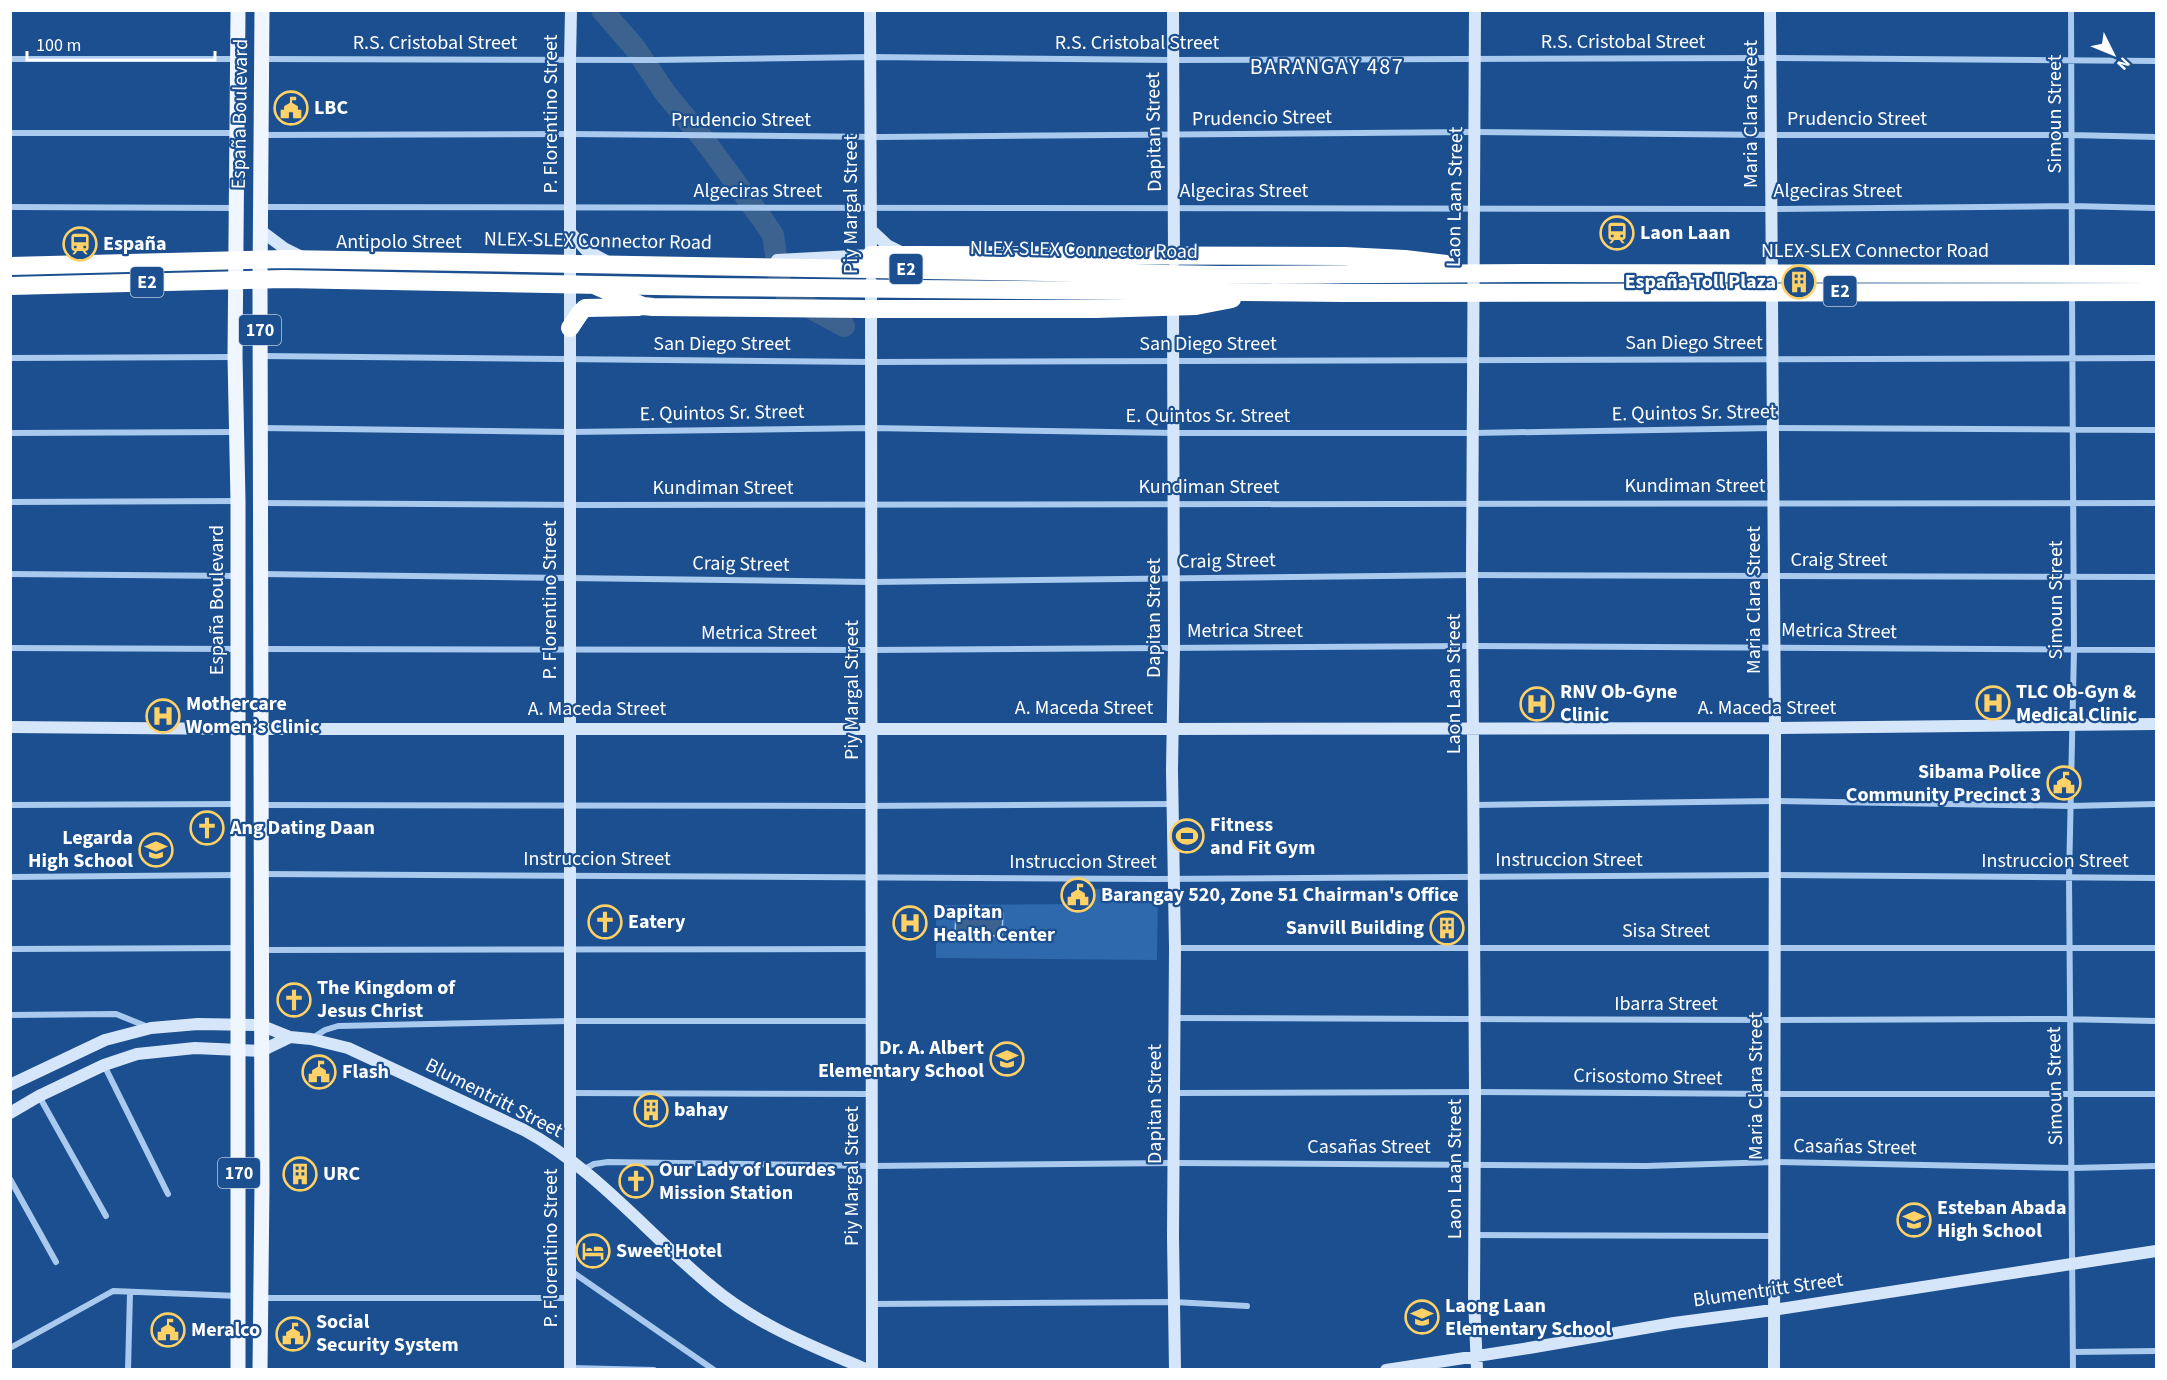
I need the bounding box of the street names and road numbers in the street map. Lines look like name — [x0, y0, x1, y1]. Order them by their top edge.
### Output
street label: R.S. Cristobal Street — [1541, 28, 1706, 56]
street label: R.S. Cristobal Street — [353, 29, 518, 57]
street label: R.S. Cristobal Street — [1055, 29, 1220, 57]
street label: P. Florentino Street — [537, 34, 565, 194]
street label: España Boulevard — [225, 39, 255, 189]
street label: Maria Clara Street — [1737, 40, 1765, 188]
street label: Simoun Street — [2041, 54, 2069, 173]
street label: Dapitan Street — [1139, 72, 1169, 192]
street label: Prudencio Street — [1192, 103, 1333, 133]
street label: Prudencio Street — [1787, 105, 1927, 133]
street label: Prudencio Street — [671, 106, 811, 134]
street label: Laon Laan Street — [1440, 126, 1470, 267]
street label: Piy Margal Street — [837, 134, 865, 274]
street label: Algeciras Street — [694, 177, 823, 205]
street label: Algeciras Street — [1180, 177, 1309, 205]
street label: Algeciras Street — [1774, 177, 1903, 205]
street label: NLEX-SLEX Connector Road — [484, 225, 712, 257]
street label: Antipolo Street — [336, 228, 462, 256]
street label: NLEX-SLEX Connector Road — [970, 234, 1198, 266]
street label: NLEX-SLEX Connector Road — [1761, 237, 1989, 265]
road number: E2 — [890, 254, 922, 284]
road number: E2 — [130, 267, 164, 297]
road number: E2 — [1824, 276, 1856, 306]
road number: 170 — [239, 315, 281, 345]
street label: San Diego Street — [1625, 329, 1763, 357]
street label: San Diego Street — [653, 330, 791, 358]
street label: San Diego Street — [1139, 330, 1277, 358]
street label: E. Quintos Sr. Street — [639, 398, 805, 428]
street label: E. Quintos Sr. Street — [1611, 398, 1777, 428]
street label: E. Quintos Sr. Street — [1126, 402, 1291, 430]
street label: Kundiman Street — [1625, 472, 1766, 500]
street label: Kundiman Street — [1139, 473, 1280, 501]
street label: Kundiman Street — [653, 474, 794, 502]
street label: P. Florentino Street — [536, 520, 564, 680]
street label: España Boulevard — [203, 525, 231, 675]
street label: Maria Clara Street — [1740, 526, 1768, 674]
street label: Simoun Street — [2042, 540, 2070, 659]
street label: Craig Street — [1178, 546, 1276, 576]
street label: Craig Street — [1790, 546, 1888, 574]
street label: Craig Street — [692, 549, 790, 579]
street label: Dapitan Street — [1140, 558, 1168, 678]
street label: Laon Laan Street — [1440, 614, 1468, 754]
street label: Metrica Street — [1781, 616, 1897, 646]
street label: Metrica Street — [1187, 617, 1303, 645]
street label: Metrica Street — [701, 619, 817, 647]
street label: Piy Margal Street — [838, 620, 866, 760]
street label: A. Maceda Street — [1015, 694, 1153, 722]
street label: A. Maceda Street — [1698, 694, 1836, 722]
street label: A. Maceda Street — [528, 695, 666, 723]
street label: Instruccion Street — [523, 845, 671, 873]
street label: Instruccion Street — [1495, 846, 1643, 874]
street label: Instruccion Street — [1981, 847, 2129, 875]
street label: Instruccion Street — [1009, 848, 1157, 876]
street label: Sisa Street — [1622, 917, 1710, 945]
street label: Ibarra Street — [1614, 990, 1718, 1018]
street label: Maria Clara Street — [1742, 1012, 1770, 1160]
street label: Simoun Street — [2040, 1026, 2070, 1146]
street label: Dapitan Street — [1141, 1044, 1169, 1164]
street label: Blumentritt Street — [420, 1051, 568, 1145]
street label: Crisostomo Street — [1573, 1062, 1723, 1092]
street label: Laon Laan Street — [1441, 1099, 1469, 1239]
street label: Piy Margal Street — [838, 1106, 866, 1246]
street label: Casañas Street — [1793, 1132, 1917, 1162]
street label: Casañas Street — [1307, 1133, 1431, 1161]
road number: 170 — [218, 1158, 260, 1188]
street label: P. Florentino Street — [537, 1168, 565, 1328]
street label: Blumentritt Street — [1691, 1266, 1845, 1314]

